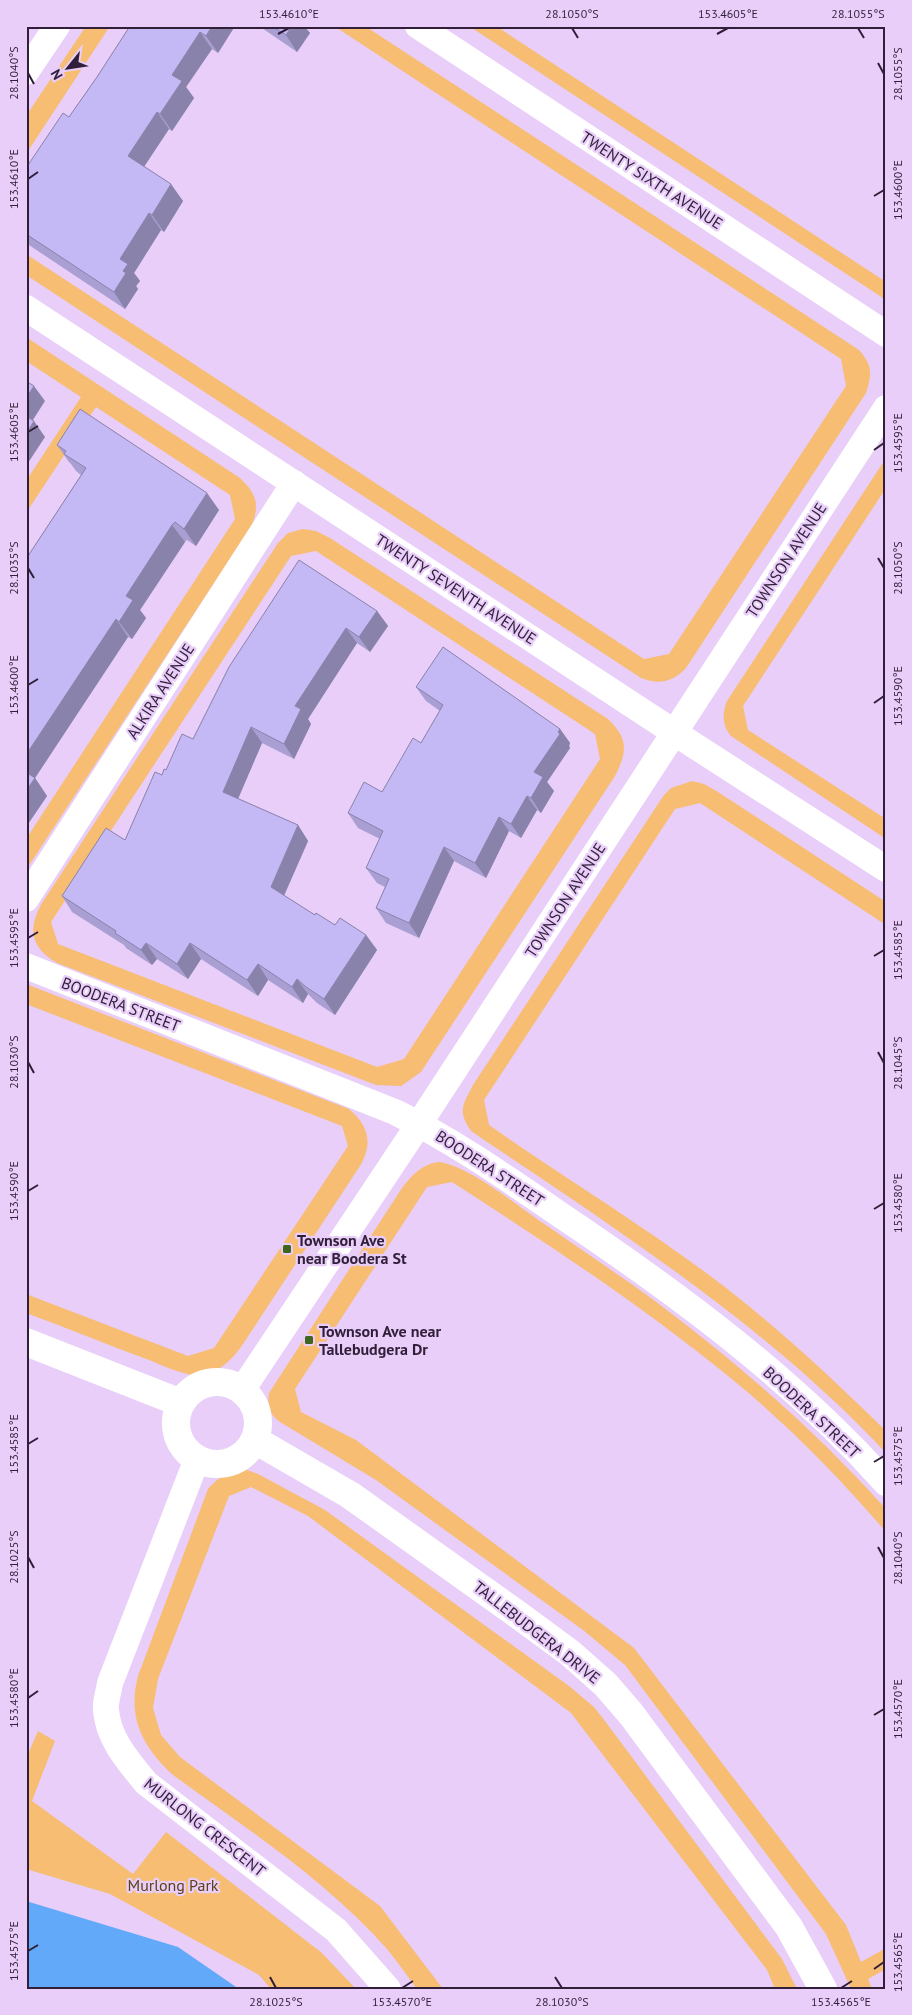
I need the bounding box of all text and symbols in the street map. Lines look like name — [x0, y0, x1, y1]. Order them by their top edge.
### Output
text: 153.4610°E — [259, 6, 319, 21]
text: 28.1050°S — [545, 6, 599, 21]
text: 153.4605°E — [698, 6, 758, 21]
text: 28.1055°S — [831, 6, 885, 21]
north arrow — [42, 42, 92, 92]
text: 28.1040°S — [6, 46, 21, 100]
text: 28.1055°S — [890, 47, 905, 101]
text: N — [47, 66, 67, 83]
street label: TWENTY SIXTH AVENUE — [577, 127, 727, 233]
text: 153.4610°E — [6, 149, 21, 209]
text: 153.4600°E — [890, 160, 905, 220]
text: 153.4605°E — [6, 402, 21, 462]
text: 153.4595°E — [890, 413, 905, 473]
street label: TOWNSON AVENUE — [741, 499, 831, 621]
street label: TWENTY SEVENTH AVENUE — [372, 529, 540, 649]
text: 28.1035°S — [6, 541, 21, 595]
text: 28.1050°S — [890, 541, 905, 595]
street label: ALKIRA AVENUE — [122, 640, 198, 742]
text: 153.4600°E — [6, 655, 21, 715]
text: 153.4590°E — [890, 666, 905, 726]
street label: TOWNSON AVENUE — [520, 839, 610, 961]
text: 153.4595°E — [6, 908, 21, 968]
text: 153.4585°E — [890, 920, 905, 980]
street label: BOODERA STREET — [59, 972, 183, 1036]
text: 28.1030°S — [6, 1035, 21, 1089]
text: 28.1045°S — [890, 1036, 905, 1090]
street label: BOODERA STREET — [432, 1125, 548, 1211]
text: 153.4590°E — [6, 1161, 21, 1221]
text: 153.4580°E — [890, 1173, 905, 1233]
place label: Townson Ave near Boodera St — [297, 1230, 407, 1268]
marker: Townson Ave near Boodera St — [281, 1243, 293, 1255]
place label: Townson Ave near Tallebudgera Dr — [319, 1321, 441, 1359]
marker: Townson Ave near Tallebudgera Dr — [303, 1334, 315, 1346]
street label: BOODERA STREET — [759, 1362, 865, 1462]
text: 153.4585°E — [6, 1414, 21, 1474]
text: 153.4575°E — [890, 1426, 905, 1486]
text: 28.1025°S — [6, 1530, 21, 1584]
text: 28.1040°S — [890, 1531, 905, 1585]
street label: TALLEBUDGERA DRIVE — [470, 1576, 604, 1688]
text: 153.4580°E — [6, 1668, 21, 1728]
text: 153.4570°E — [890, 1679, 905, 1739]
street label: MURLONG CRESCENT — [140, 1773, 270, 1881]
park label: Murlong Park — [127, 1875, 219, 1895]
text: 153.4575°E — [6, 1921, 21, 1981]
text: 153.4565°E — [890, 1932, 905, 1992]
text: 28.1025°S — [249, 1994, 303, 2009]
text: 153.4570°E — [372, 1994, 432, 2009]
text: 28.1030°S — [535, 1994, 589, 2009]
text: 153.4565°E — [811, 1994, 871, 2009]

